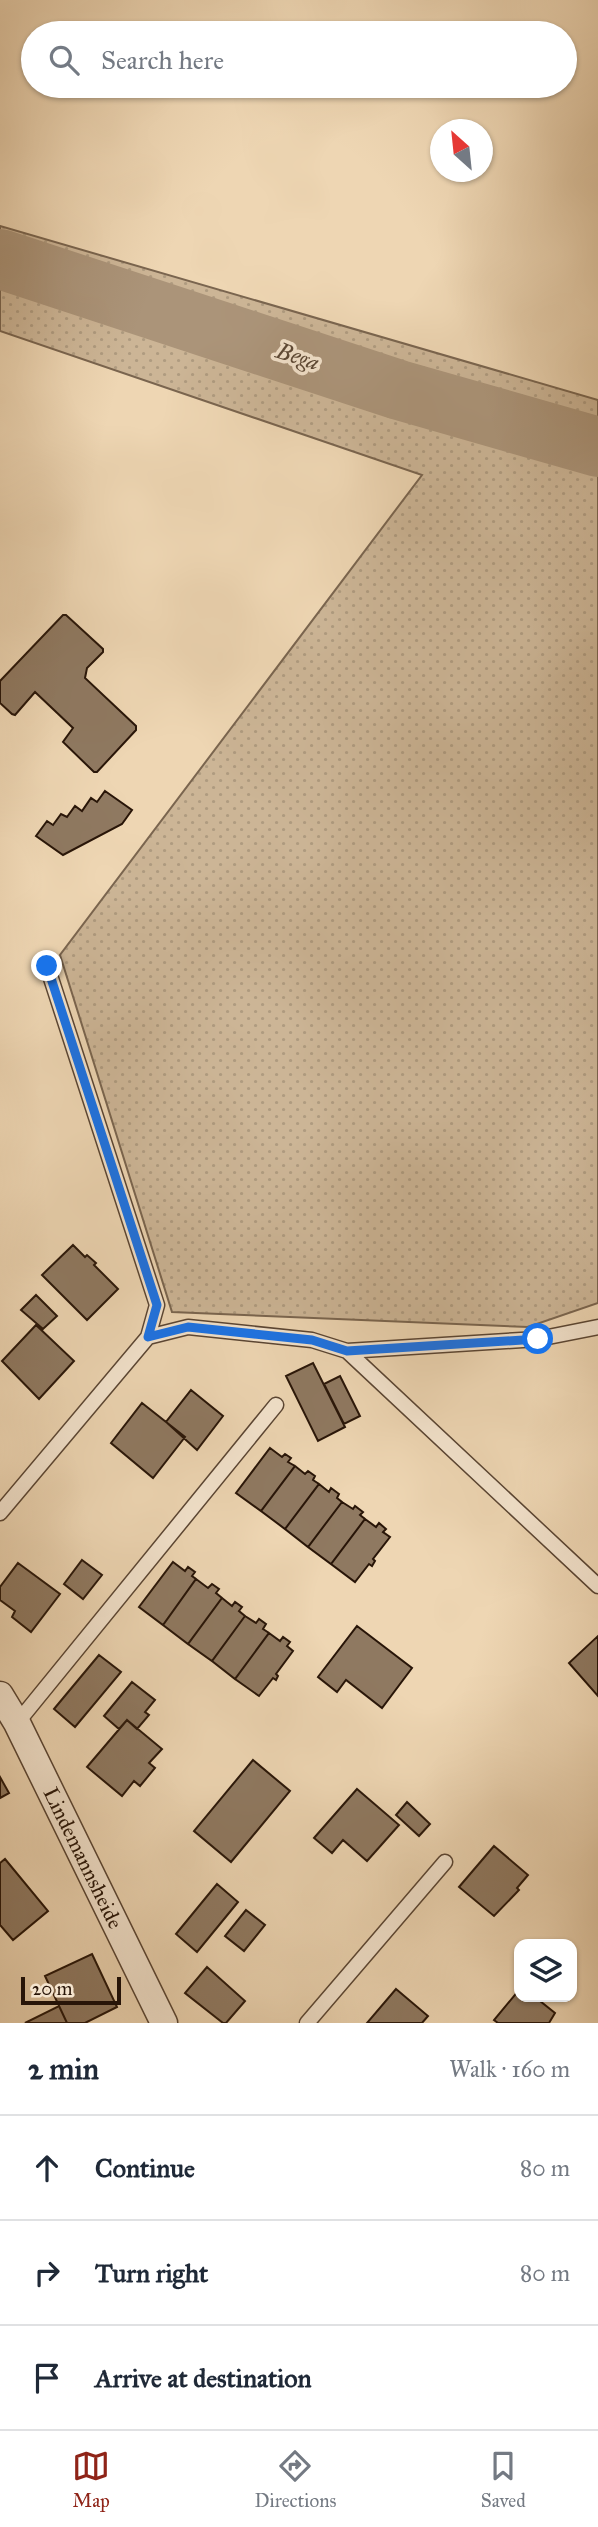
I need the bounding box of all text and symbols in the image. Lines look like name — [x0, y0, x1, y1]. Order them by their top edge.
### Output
search box — [21, 21, 577, 98]
icon: search — [45, 41, 83, 79]
text: Search here — [101, 44, 224, 76]
north arrow — [430, 119, 493, 182]
water label: Bega — [272, 336, 323, 376]
route end — [31, 950, 62, 981]
route start — [522, 1323, 553, 1354]
street label: Lindemannsheide — [38, 1783, 129, 1933]
map controls — [514, 1939, 577, 2002]
button: layers — [514, 1939, 577, 2002]
scale bar — [21, 1974, 121, 2006]
text: 20 m — [32, 1977, 73, 2000]
text: 2 min — [28, 2051, 99, 2087]
text: Walk · 160 m — [449, 2055, 570, 2083]
icon: ahead — [28, 2149, 66, 2187]
text: Continue — [95, 2152, 195, 2184]
text: 80 m — [520, 2154, 570, 2182]
icon: right — [28, 2254, 66, 2292]
text: Turn right — [95, 2257, 208, 2289]
text: 80 m — [520, 2259, 570, 2287]
icon: arrive — [28, 2359, 66, 2397]
text: Arrive at destination — [95, 2362, 312, 2394]
tab: Map — [72, 2447, 110, 2512]
tab: Directions — [254, 2447, 336, 2512]
tab: Saved — [481, 2447, 526, 2512]

